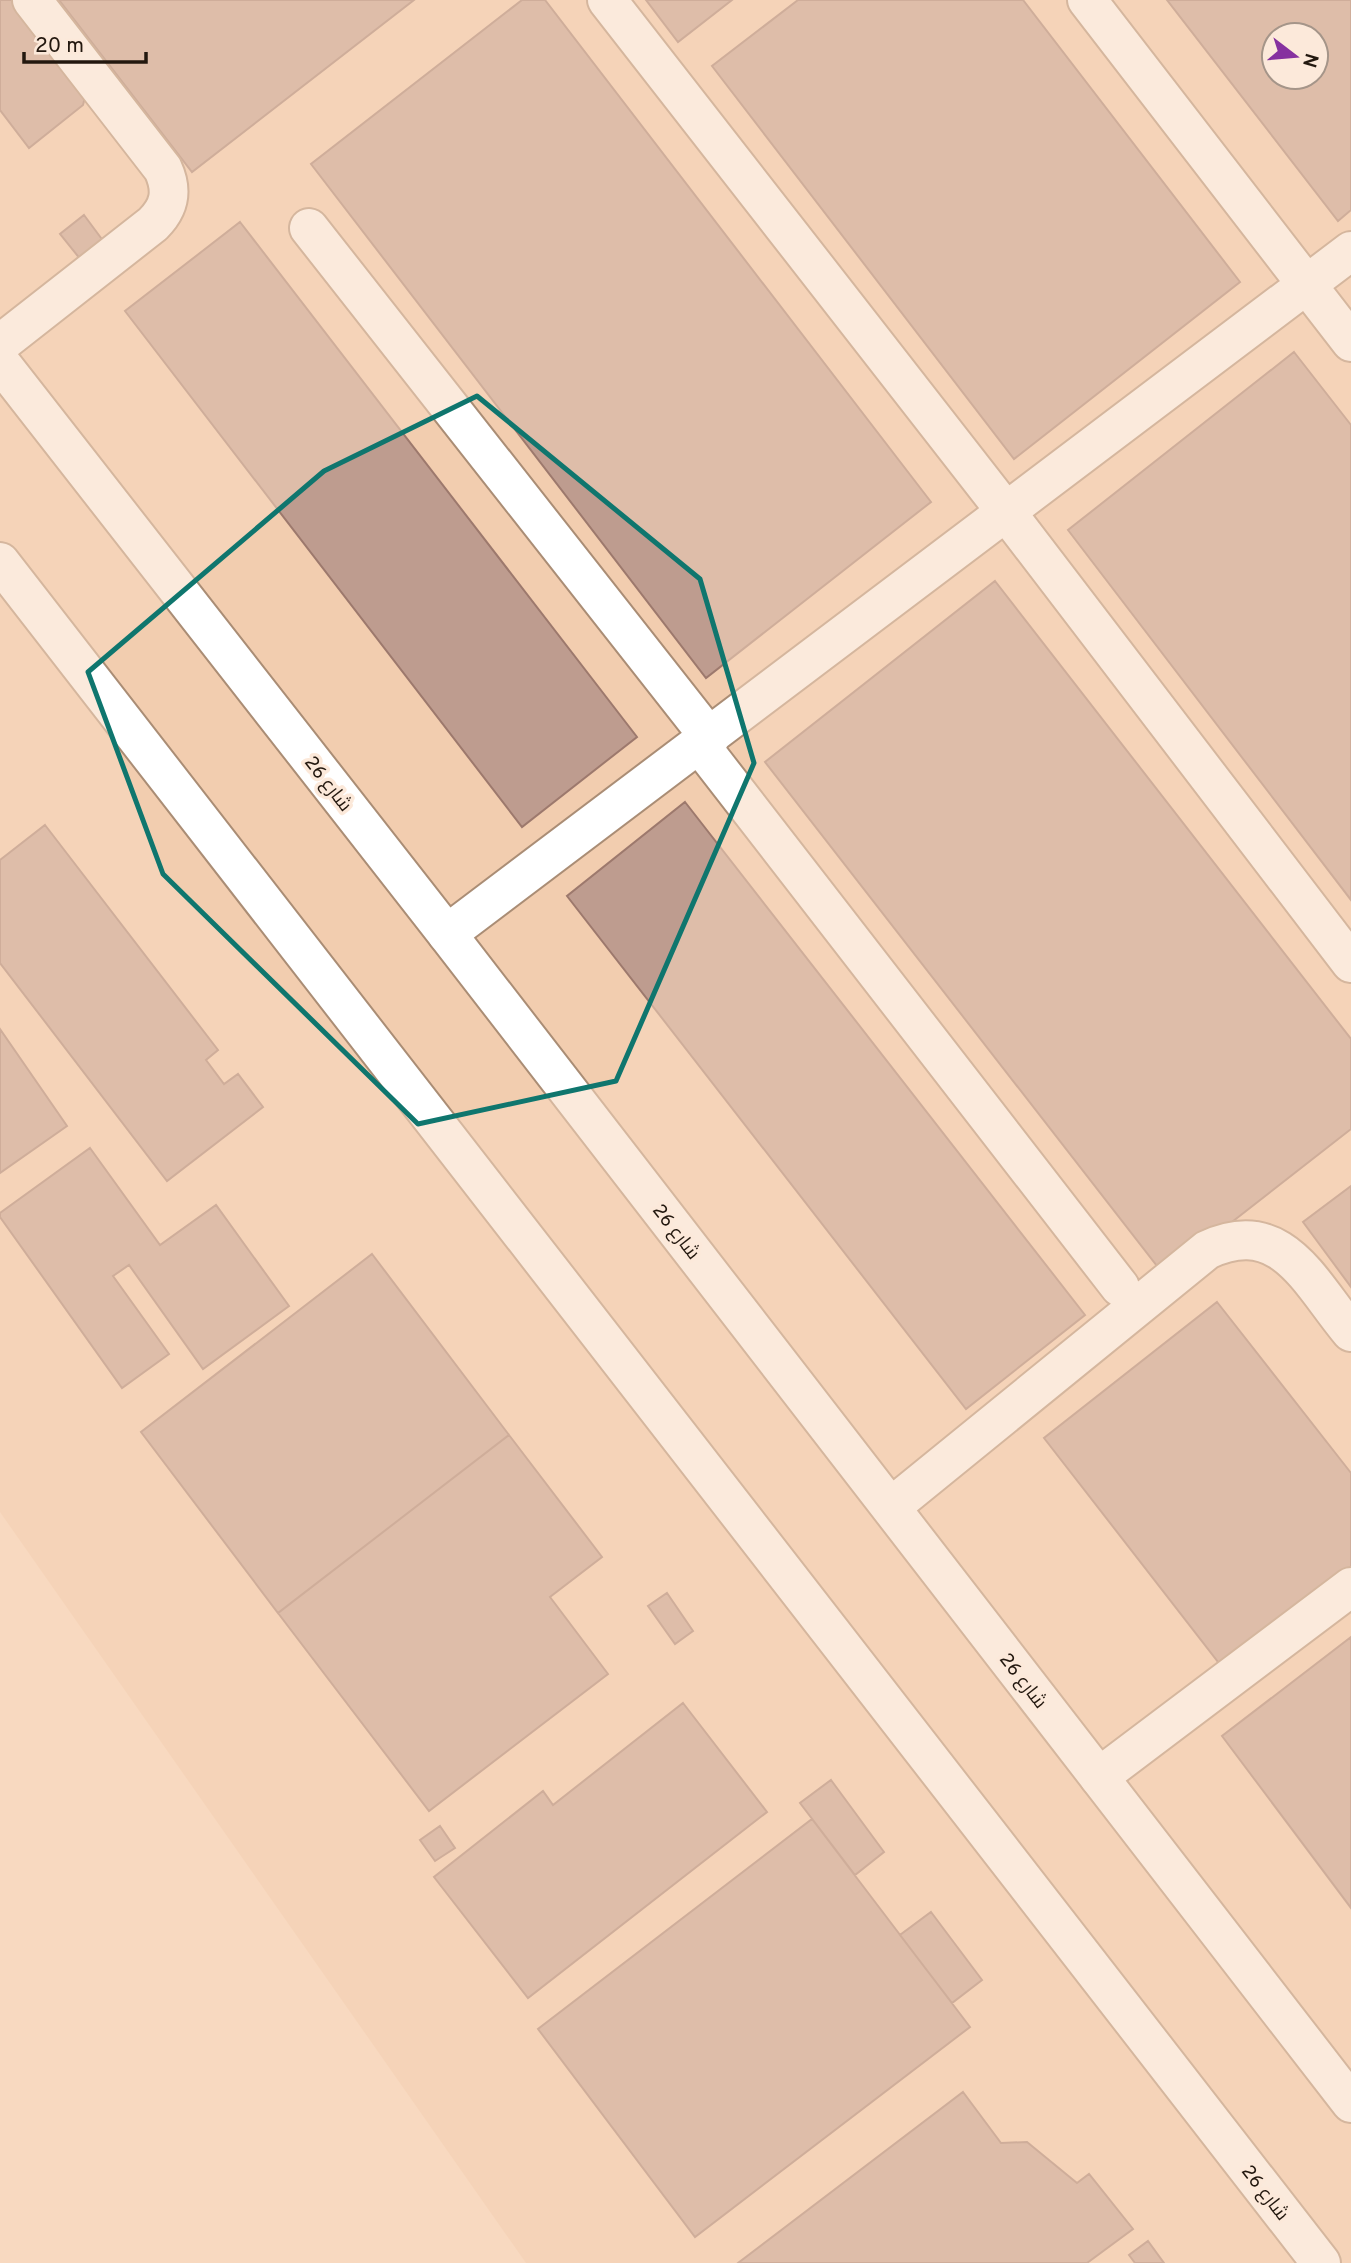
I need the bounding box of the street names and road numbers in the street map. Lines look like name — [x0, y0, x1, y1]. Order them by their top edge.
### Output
street label: شارع 26 — [298, 752, 357, 817]
street label: شارع 26 — [646, 1200, 705, 1265]
street label: شارع 26 — [993, 1649, 1052, 1714]
street label: شارع 26 — [1235, 2161, 1294, 2226]

